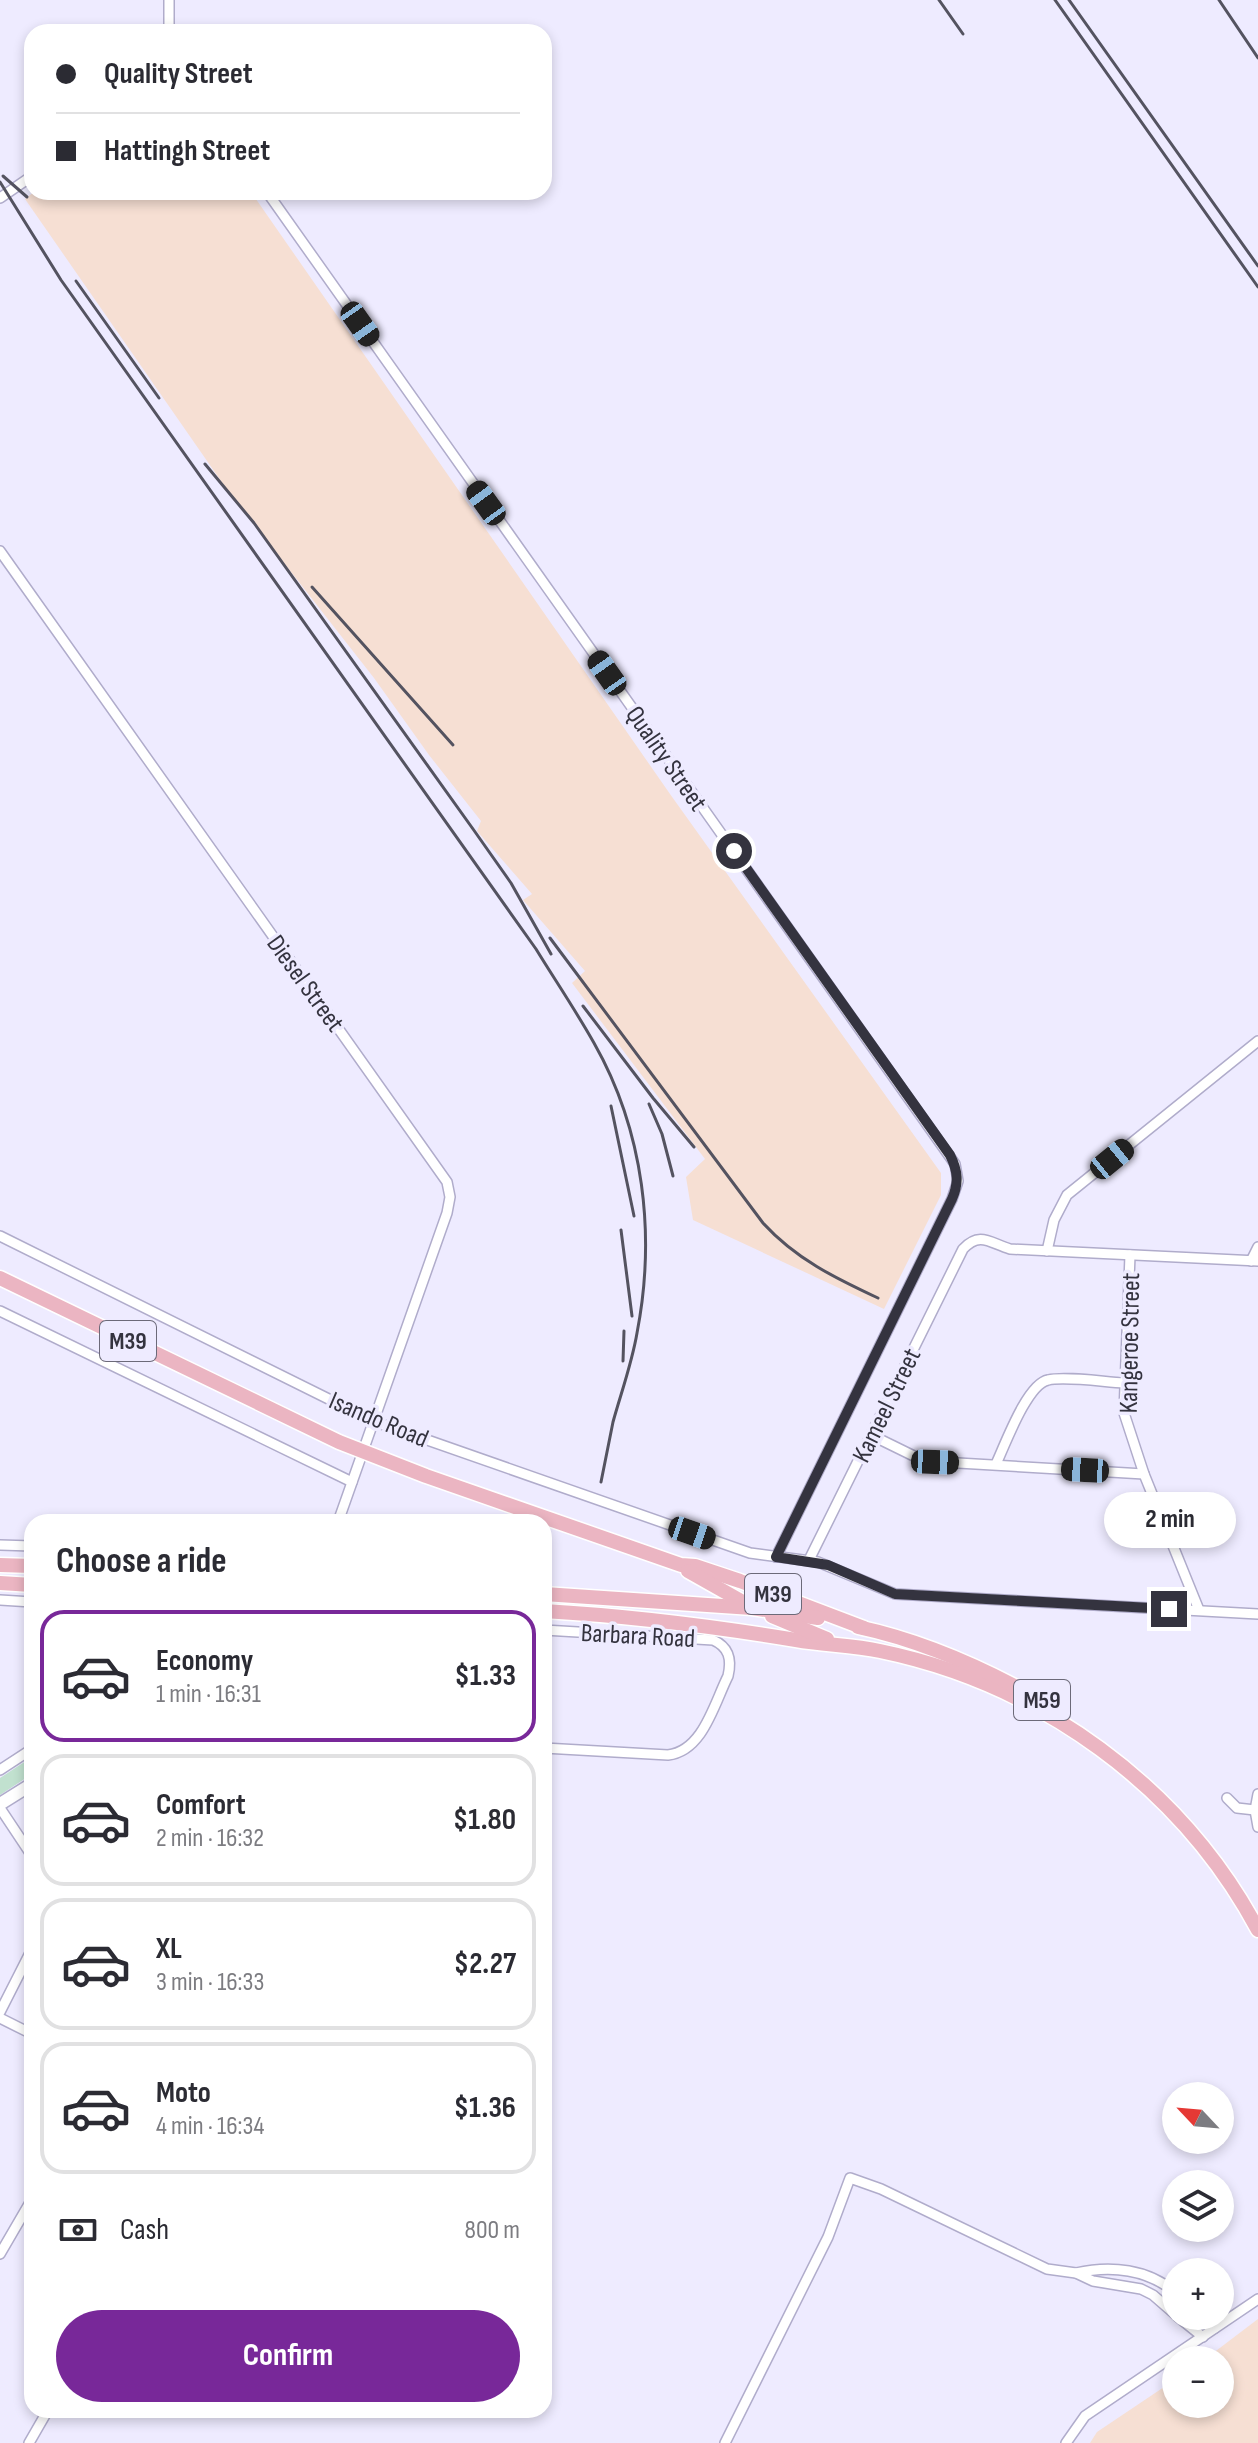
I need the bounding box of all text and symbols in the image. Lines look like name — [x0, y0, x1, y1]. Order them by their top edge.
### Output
text: Quality Street — [104, 56, 253, 92]
text: Hattingh Street — [104, 133, 270, 169]
car — [336, 297, 384, 351]
car — [462, 477, 510, 529]
car — [583, 646, 631, 700]
street label: Quality Street — [618, 700, 713, 817]
route start — [716, 833, 752, 869]
street label: Diesel Street — [259, 930, 350, 1038]
car — [1086, 1135, 1138, 1183]
street label: Kangeroe Street — [1114, 1272, 1147, 1414]
road number: M39 — [100, 1321, 156, 1361]
street label: Kameel Street — [846, 1343, 928, 1468]
street label: Isando Road — [324, 1386, 433, 1455]
car — [911, 1449, 959, 1475]
car — [1060, 1457, 1110, 1483]
callout: 2 min — [1103, 1493, 1235, 1549]
text: 2 min — [1145, 1504, 1195, 1535]
car — [665, 1514, 719, 1552]
text: Choose a ride — [56, 1540, 227, 1583]
road number: M39 — [745, 1574, 801, 1614]
route end — [1151, 1591, 1187, 1627]
street label: Barbara Road — [580, 1618, 696, 1655]
icon: car — [60, 1640, 132, 1712]
text: Economy — [156, 1643, 253, 1679]
text: $1.33 — [454, 1658, 516, 1694]
text: 1 min · 16:31 — [156, 1679, 261, 1710]
road number: M59 — [1014, 1680, 1070, 1720]
icon: car — [60, 1784, 132, 1856]
text: Comfort — [156, 1787, 246, 1823]
text: $1.80 — [453, 1802, 516, 1838]
text: 2 min · 16:32 — [156, 1823, 264, 1854]
icon: car — [60, 1928, 132, 2000]
text: XL — [156, 1931, 182, 1967]
text: $2.27 — [454, 1946, 516, 1982]
text: 3 min · 16:33 — [156, 1967, 264, 1998]
icon: car — [60, 2072, 132, 2144]
text: Moto — [156, 2075, 211, 2111]
north arrow — [1162, 2082, 1234, 2154]
map controls — [1162, 2082, 1234, 2418]
text: $1.36 — [454, 2090, 516, 2126]
text: 4 min · 16:34 — [156, 2111, 264, 2142]
button: layers — [1162, 2170, 1234, 2242]
icon: cash — [56, 2208, 100, 2252]
text: Cash — [120, 2212, 169, 2248]
text: 800 m — [465, 2215, 520, 2246]
button: + — [1162, 2258, 1234, 2330]
button: Confirm — [56, 2310, 520, 2402]
button: − — [1162, 2346, 1234, 2418]

